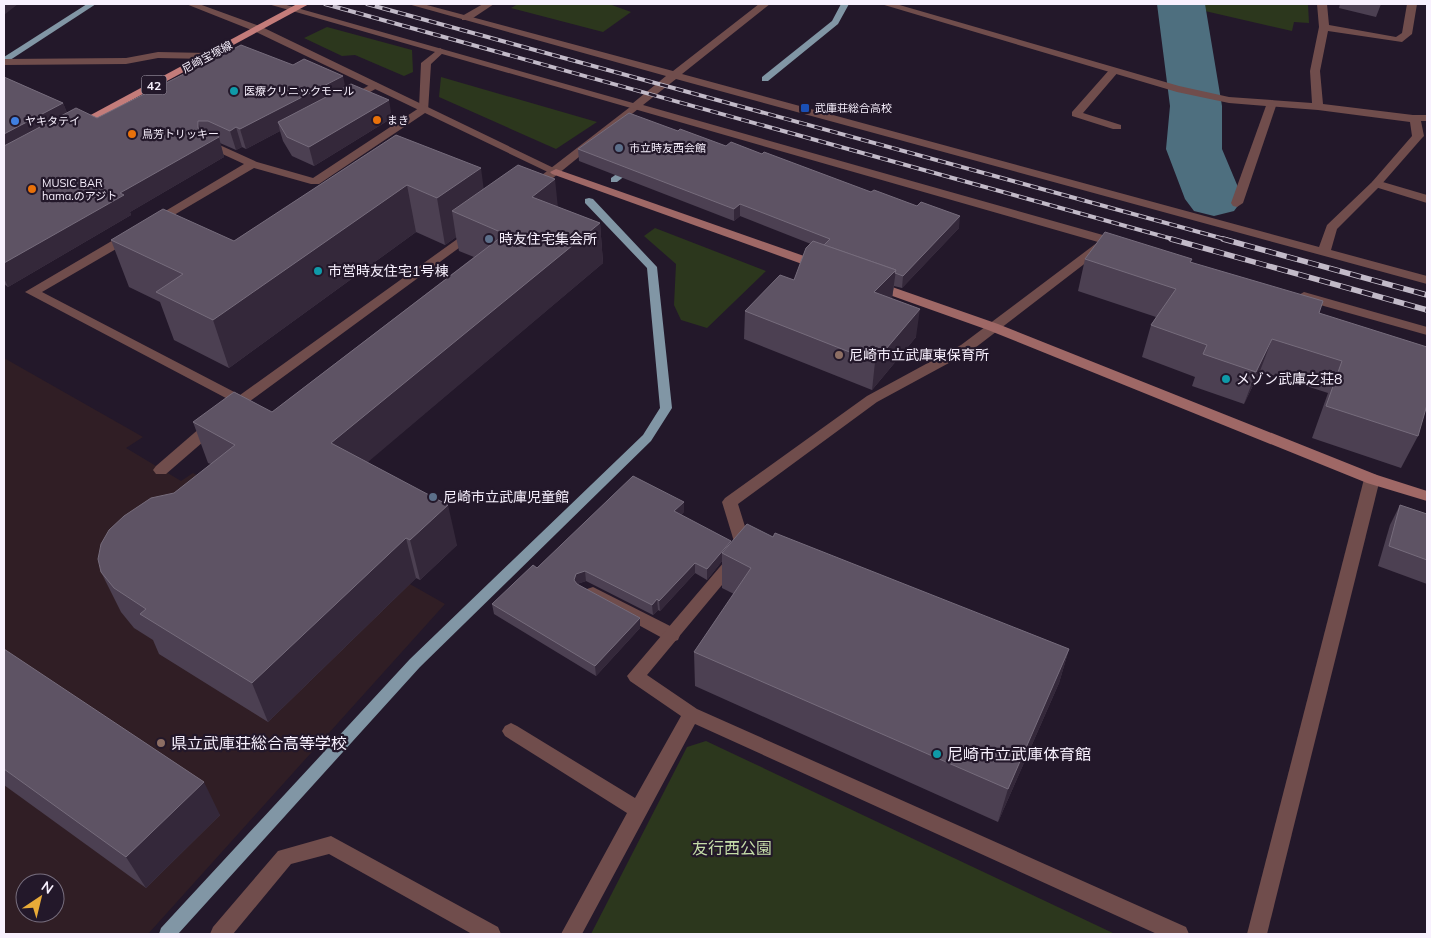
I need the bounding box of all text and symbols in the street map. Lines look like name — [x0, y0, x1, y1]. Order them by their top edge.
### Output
street label: 尼崎宝塚線 — [179, 38, 235, 76]
road number: 42 — [142, 76, 166, 94]
place label: 医療クリニックモール — [244, 84, 354, 98]
marker: 医療クリニックモール — [228, 85, 240, 97]
place label: 武庫荘総合高校 — [815, 101, 892, 115]
marker: 武庫荘総合高校 — [799, 102, 811, 114]
place label: まき — [387, 113, 409, 127]
place label: ヤキタテイ — [25, 114, 80, 128]
marker: まき — [371, 114, 383, 126]
marker: ヤキタテイ — [9, 115, 21, 127]
place label: 鳥芳トリッキー — [142, 127, 219, 141]
marker: 鳥芳トリッキー — [126, 128, 138, 140]
place label: 市立時友西会館 — [629, 141, 706, 155]
marker: 市立時友西会館 — [613, 142, 625, 154]
place label: MUSIC BAR hama.のアジト — [42, 176, 117, 203]
marker: MUSIC BAR hama.のアジト — [26, 183, 38, 195]
place label: 時友住宅集会所 — [499, 230, 597, 248]
marker: 時友住宅集会所 — [483, 233, 495, 245]
place label: 市営時友住宅1号棟 — [328, 262, 448, 280]
marker: 市営時友住宅1号棟 — [312, 265, 324, 277]
place label: 尼崎市立武庫東保育所 — [849, 346, 989, 364]
marker: 尼崎市立武庫東保育所 — [833, 349, 845, 361]
place label: メゾン武庫之荘8 — [1236, 370, 1342, 388]
marker: メゾン武庫之荘8 — [1220, 373, 1232, 385]
place label: 尼崎市立武庫児童館 — [443, 488, 569, 506]
marker: 尼崎市立武庫児童館 — [427, 491, 439, 503]
place label: 県立武庫荘総合高等学校 — [171, 733, 347, 753]
marker: 県立武庫荘総合高等学校 — [155, 737, 167, 749]
place label: 尼崎市立武庫体育館 — [947, 744, 1091, 764]
marker: 尼崎市立武庫体育館 — [931, 748, 943, 760]
park label: 友行西公園 — [692, 838, 772, 858]
north arrow — [15, 873, 65, 923]
text: N — [38, 877, 57, 898]

